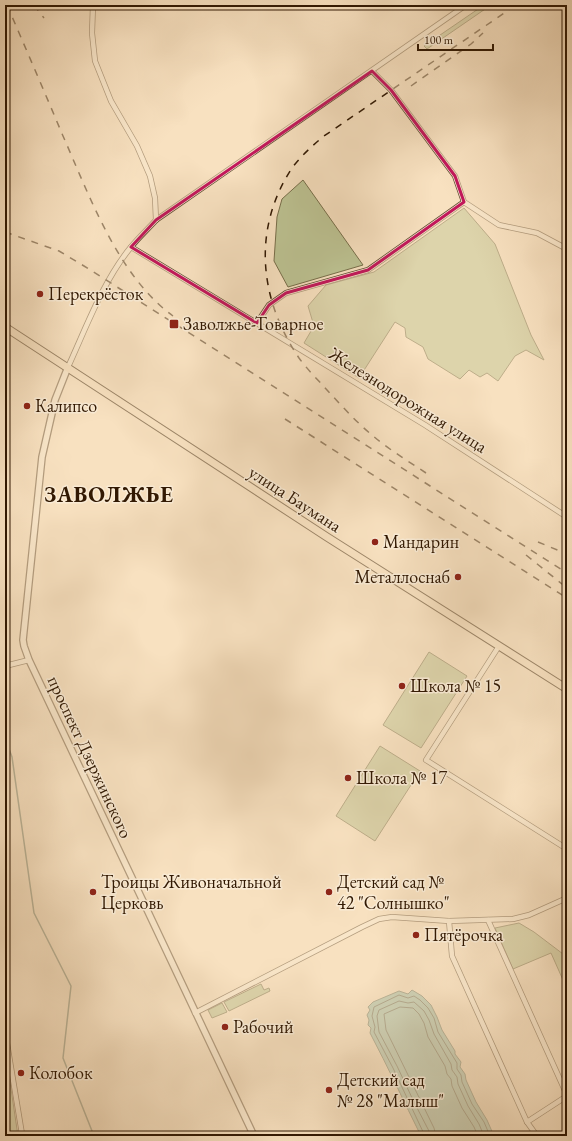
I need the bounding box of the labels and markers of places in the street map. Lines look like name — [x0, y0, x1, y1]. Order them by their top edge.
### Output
place label: Перекрёсток — [48, 282, 144, 305]
marker: Перекрёсток — [35, 289, 45, 299]
place label: Заволжье-Товарное — [183, 312, 323, 335]
marker: Заволжье-Товарное — [168, 318, 180, 330]
place label: Калипсо — [35, 394, 97, 417]
marker: Калипсо — [22, 401, 32, 411]
place label: Мандарин — [383, 530, 459, 553]
marker: Мандарин — [370, 537, 380, 547]
place label: Металлоснаб — [354, 565, 450, 588]
marker: Металлоснаб — [453, 572, 463, 582]
place label: Школа № 15 — [410, 674, 501, 697]
marker: Школа № 15 — [397, 681, 407, 691]
place label: Школа № 17 — [356, 766, 448, 789]
marker: Школа № 17 — [343, 773, 353, 783]
place label: Троицы Живоначальной Церковь — [101, 870, 282, 914]
place label: Детский сад № 42 "Солнышко" — [337, 870, 450, 914]
marker: Троицы Живоначальной Церковь — [88, 887, 98, 897]
marker: Детский сад № 42 "Солнышко" — [324, 887, 334, 897]
place label: Пятёрочка — [424, 923, 504, 946]
marker: Пятёрочка — [411, 930, 421, 940]
place label: Рабочий — [233, 1015, 294, 1038]
marker: Рабочий — [220, 1022, 230, 1032]
place label: Колобок — [29, 1061, 93, 1084]
marker: Колобок — [16, 1068, 26, 1078]
place label: Детский сад № 28 "Малыш" — [337, 1068, 444, 1112]
marker: Детский сад № 28 "Малыш" — [324, 1085, 334, 1095]

